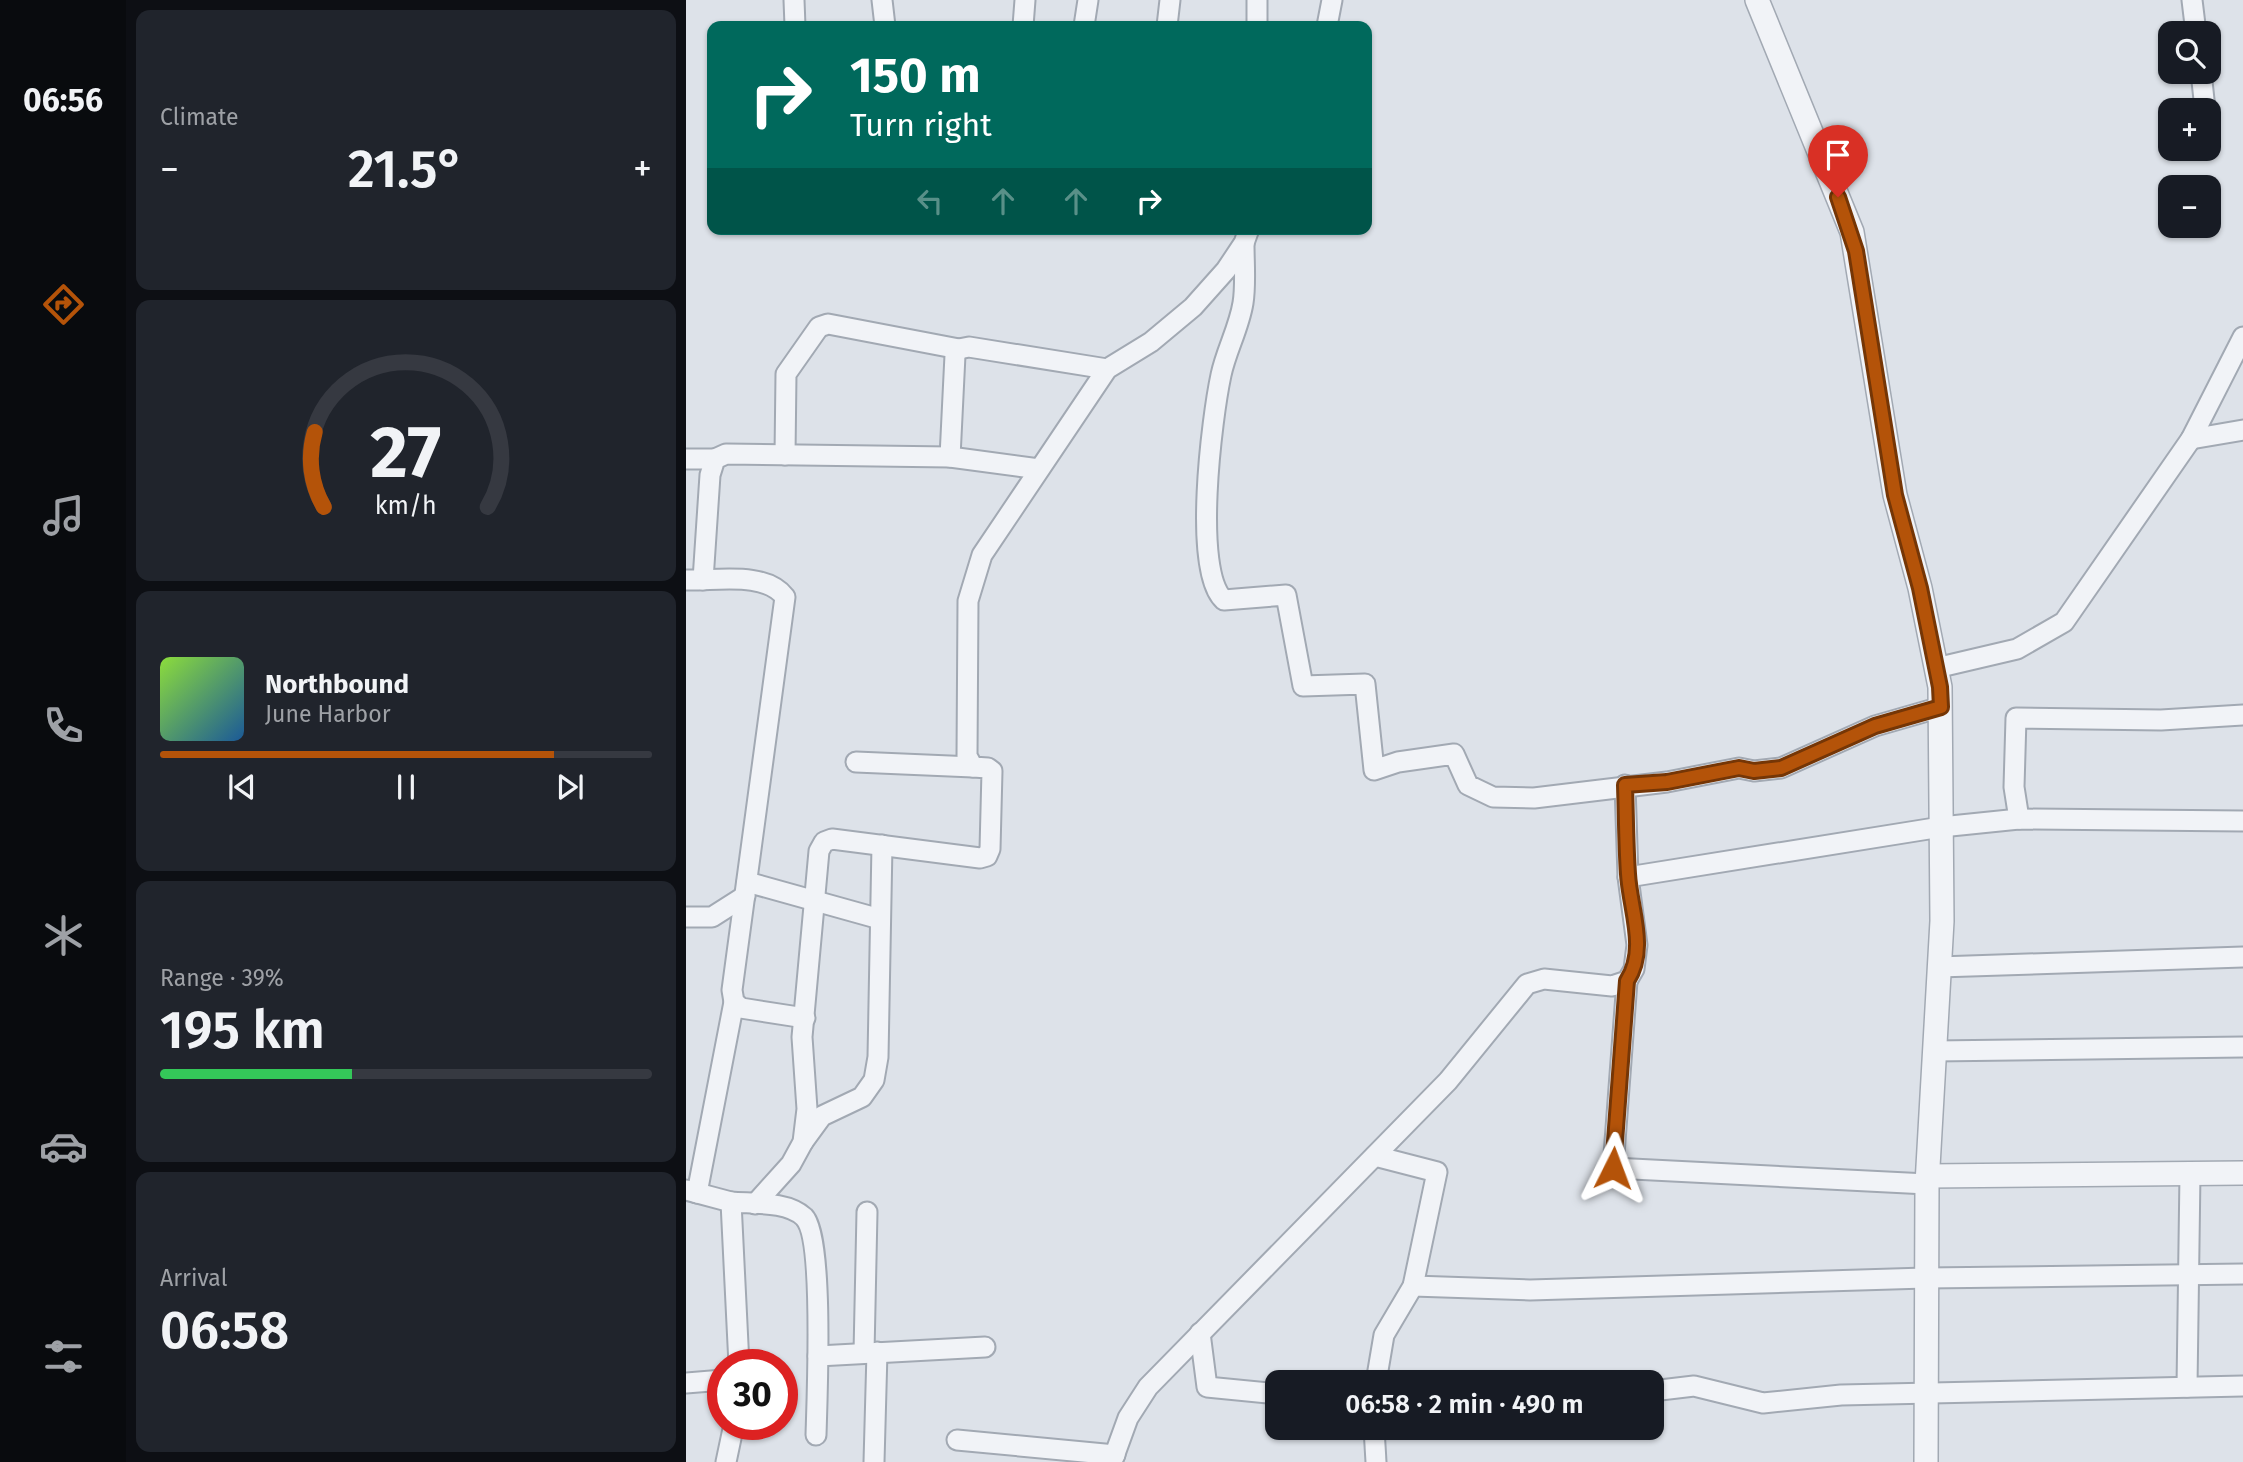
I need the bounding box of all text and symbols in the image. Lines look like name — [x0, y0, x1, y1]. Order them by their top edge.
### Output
map controls — [2158, 21, 2221, 238]
button: search — [2158, 21, 2221, 84]
text: 150 m — [850, 46, 981, 105]
icon: right — [735, 49, 826, 140]
text: 06:56 — [23, 81, 103, 119]
button: + — [2158, 98, 2221, 161]
text: Climate — [160, 103, 239, 131]
text: Turn right — [850, 106, 992, 144]
pin — [1808, 125, 1868, 197]
icon: arrive — [1819, 136, 1857, 174]
text: 21.5° — [348, 138, 464, 201]
text: − — [160, 146, 179, 192]
text: + — [633, 146, 652, 192]
button: − — [2158, 175, 2221, 238]
icon: left — [911, 182, 949, 220]
icon: ahead — [984, 182, 1022, 220]
icon: ahead — [1057, 182, 1095, 220]
icon: right — [1130, 182, 1168, 220]
icon: directions — [39, 280, 88, 329]
text: 27 — [371, 409, 441, 496]
text: km/h — [375, 490, 437, 520]
icon: music — [39, 491, 88, 540]
text: Northbound — [265, 669, 409, 700]
text: June Harbor — [265, 700, 391, 728]
icon: phone — [39, 701, 88, 750]
icon: previous — [223, 768, 261, 806]
icon: pause — [387, 768, 425, 806]
icon: next — [551, 768, 589, 806]
icon: climate — [39, 911, 88, 960]
text: Range · 39% — [160, 964, 284, 992]
text: 195 km — [160, 999, 325, 1062]
icon: car — [39, 1122, 88, 1171]
position arrow — [1576, 1131, 1650, 1205]
text: Arrival — [160, 1264, 227, 1292]
text: 06:58 — [160, 1299, 289, 1362]
icon: filters — [39, 1332, 88, 1381]
speed limit sign: 30 — [707, 1349, 798, 1440]
text: 06:58 · 2 min · 490 m — [1345, 1389, 1584, 1420]

